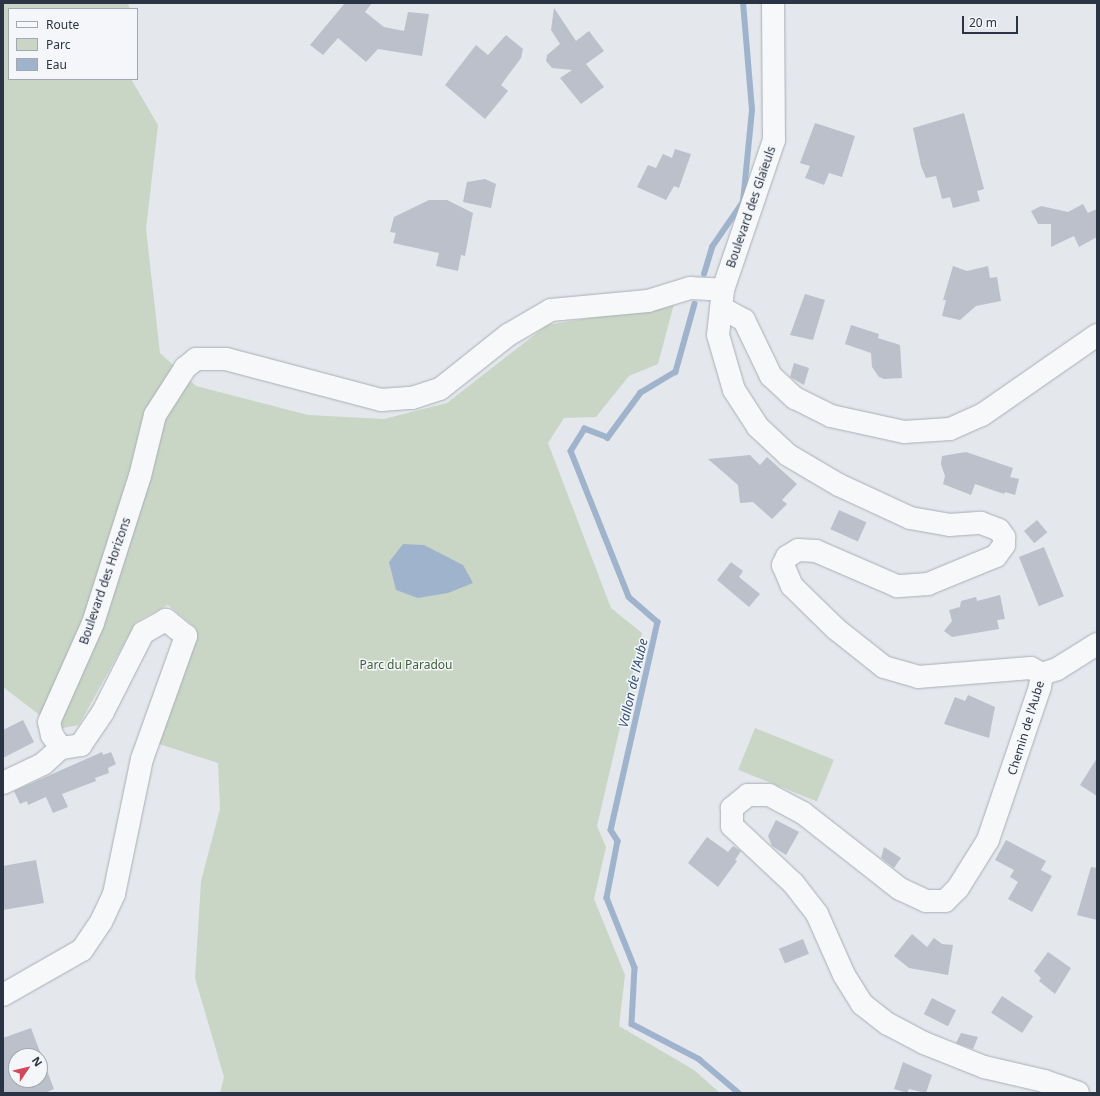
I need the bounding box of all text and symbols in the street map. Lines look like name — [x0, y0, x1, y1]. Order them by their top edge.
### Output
legend — [8, 8, 138, 80]
scale bar — [964, 8, 1020, 34]
text: 20 m — [969, 14, 997, 31]
text: Route — [46, 16, 79, 33]
text: Parc — [46, 36, 70, 53]
text: Eau — [46, 56, 67, 73]
street label: Boulevard des Glaïeuls — [723, 144, 779, 270]
street label: Boulevard des Horizons — [76, 516, 134, 646]
water label: Vallon de l'Aube — [615, 637, 651, 729]
park label: Parc du Paradou — [360, 658, 452, 672]
street label: Chemin de l'Aube — [1005, 679, 1047, 777]
north arrow — [8, 1048, 48, 1088]
text: N — [29, 1053, 46, 1069]

